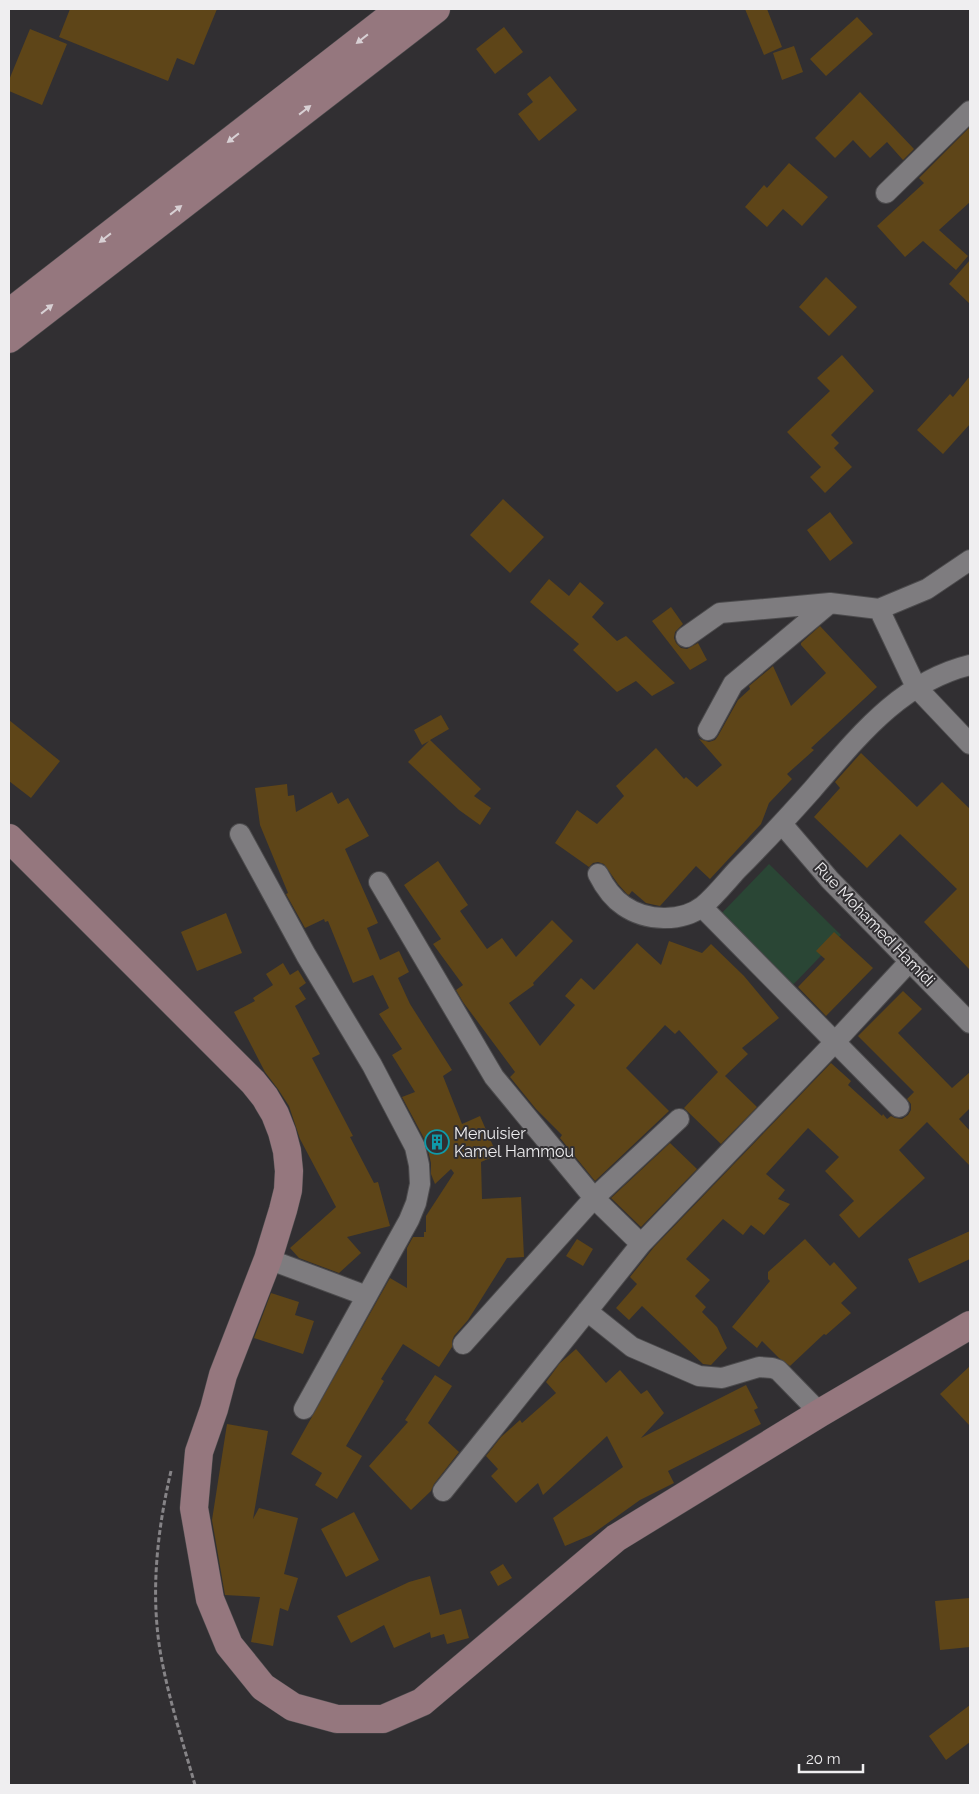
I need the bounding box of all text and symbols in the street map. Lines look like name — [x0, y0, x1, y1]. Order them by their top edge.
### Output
one-way arrow — [355, 33, 368, 44]
one-way arrow — [298, 105, 311, 116]
one-way arrow — [227, 133, 240, 144]
one-way arrow — [169, 204, 182, 215]
one-way arrow — [98, 233, 112, 243]
one-way arrow — [40, 304, 54, 314]
street label: Rue Mohamed Hamidi — [811, 858, 939, 990]
place label: Menuisier Kamel Hammou — [454, 1124, 574, 1161]
building icon: Menuisier Kamel Hammou — [424, 1129, 450, 1155]
scale bar — [799, 1742, 863, 1774]
text: 20 m — [806, 1750, 841, 1768]

